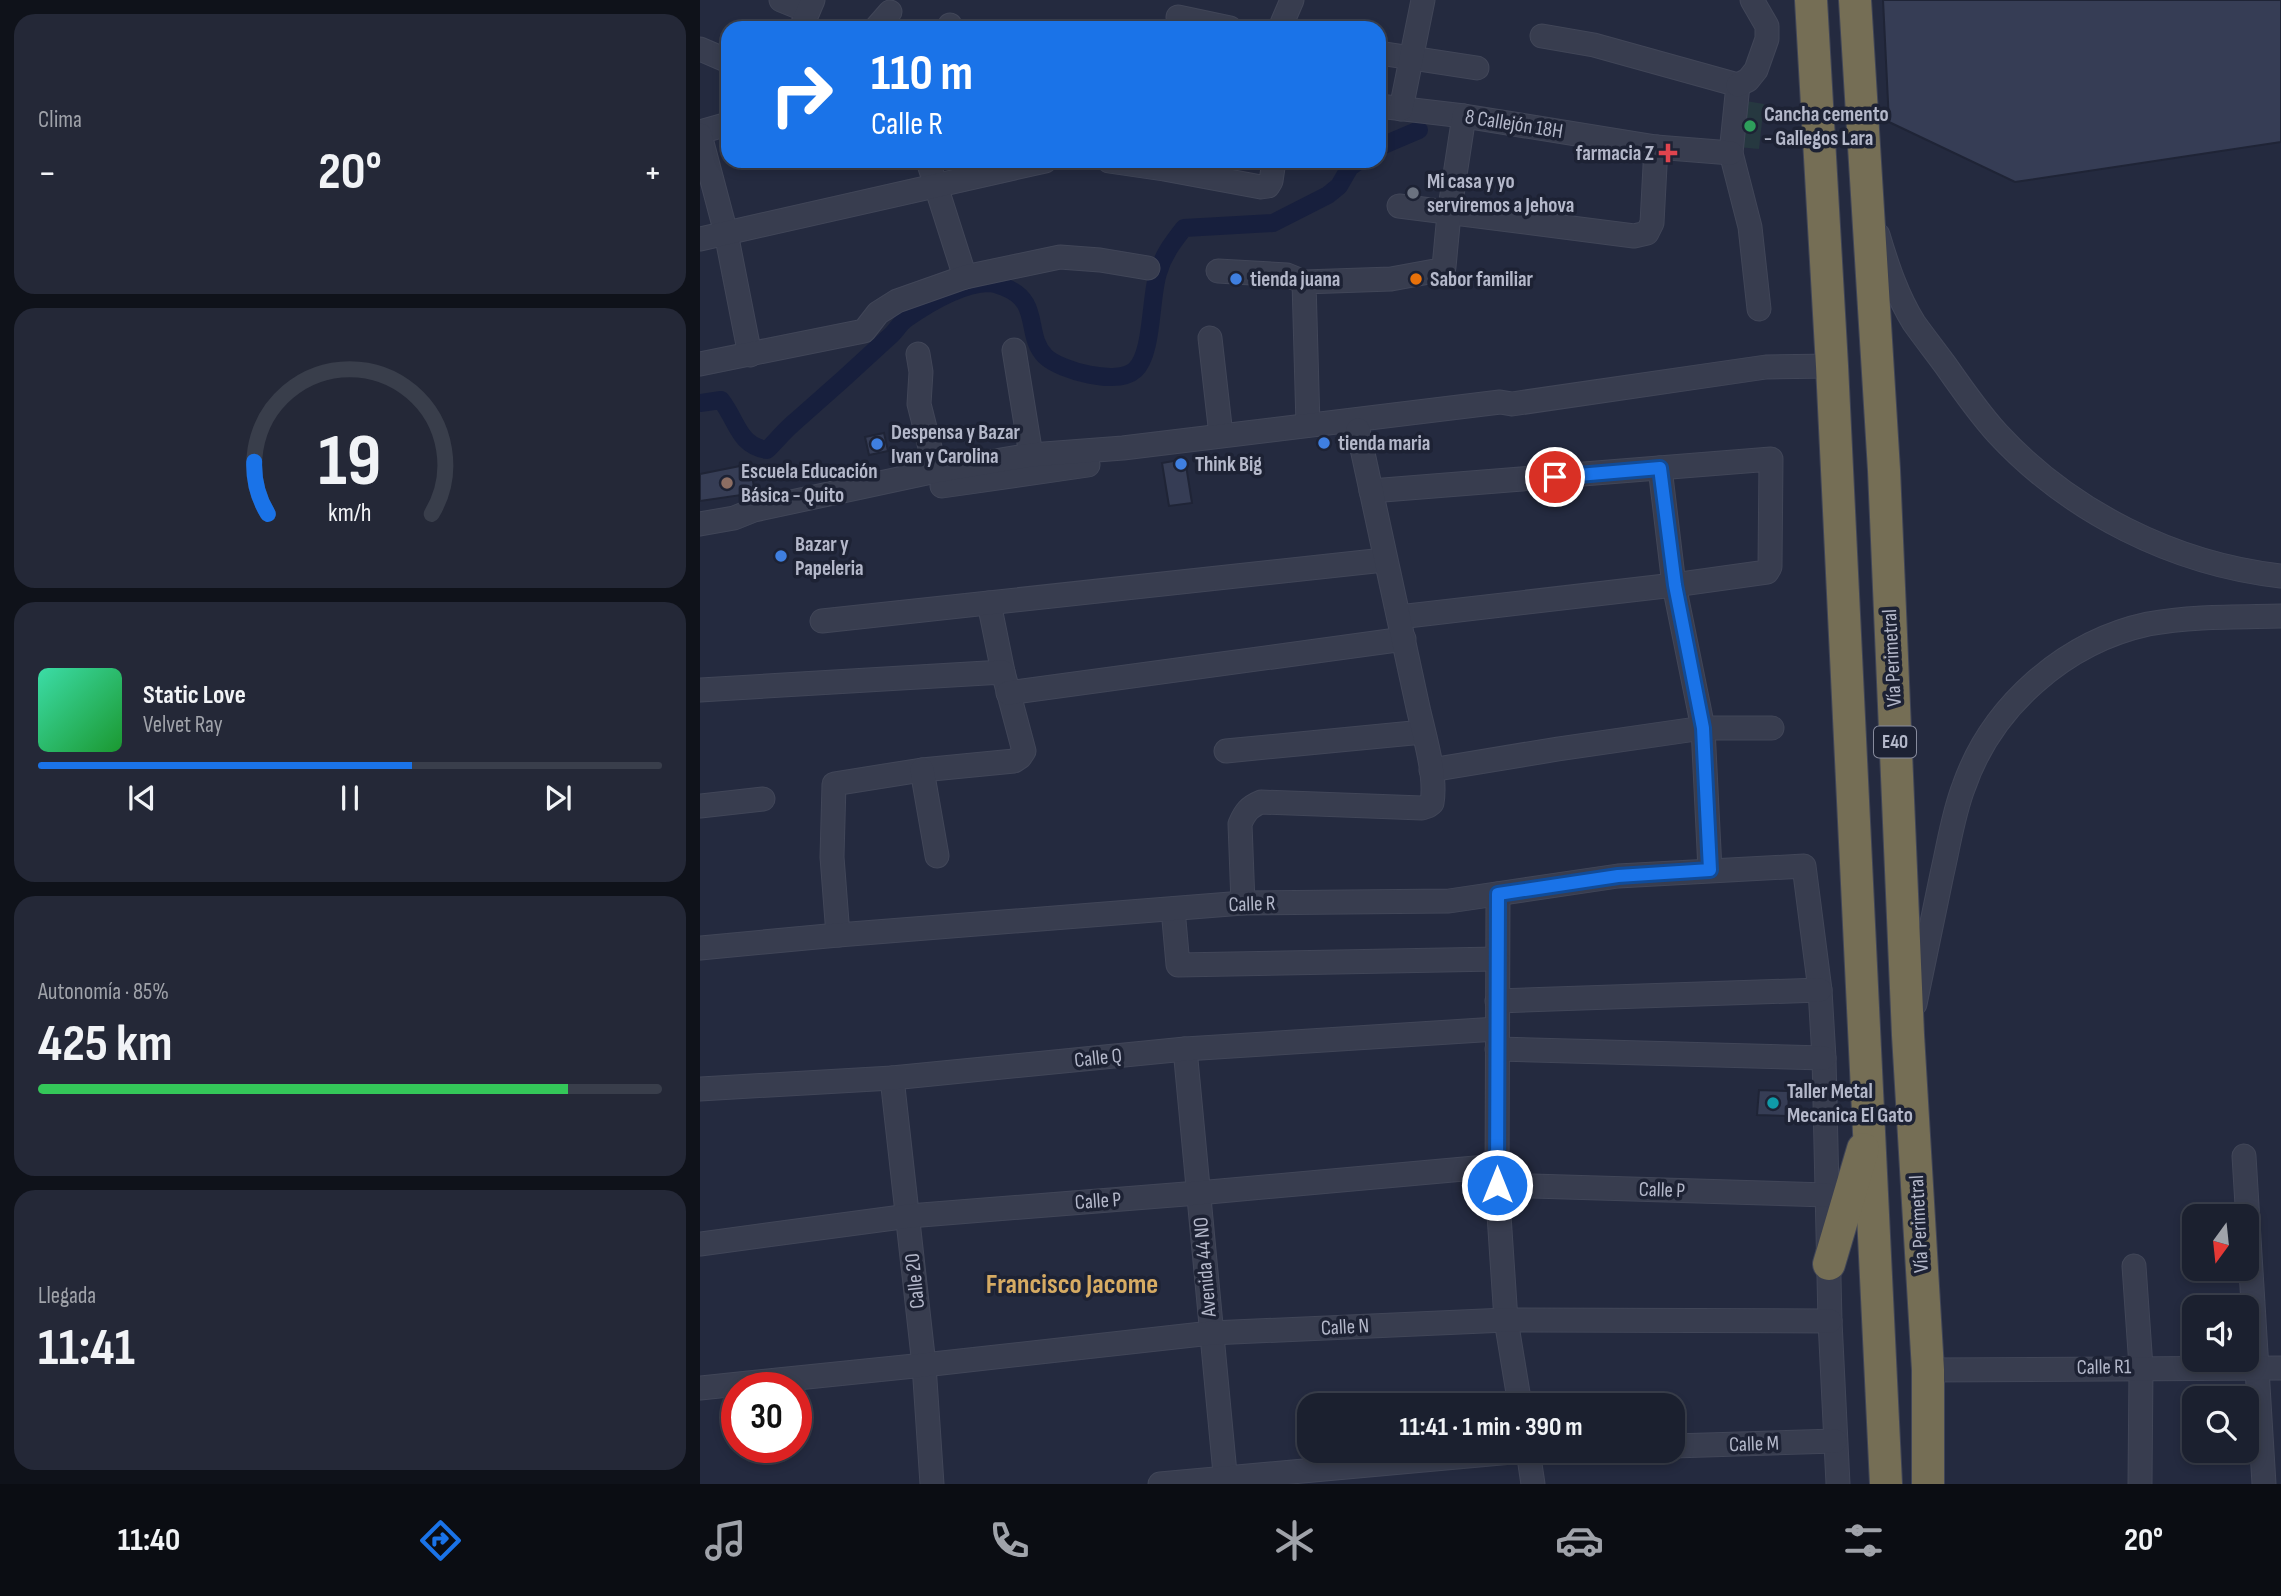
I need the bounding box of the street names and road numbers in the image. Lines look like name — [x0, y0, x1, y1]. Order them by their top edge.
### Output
street label: 8 Callejón 18H — [1463, 104, 1565, 144]
street label: Vía Perimetral — [1877, 608, 1907, 708]
road number: E40 — [1874, 726, 1916, 758]
street label: Calle R — [1228, 891, 1276, 917]
street label: Calle Q — [1073, 1043, 1123, 1073]
street label: Vía Perimetral — [1904, 1174, 1934, 1274]
street label: Calle P — [1638, 1177, 1686, 1203]
street label: Calle P — [1074, 1187, 1122, 1215]
street label: Avenida 44 NO — [1188, 1216, 1222, 1319]
street label: Calle 20 — [900, 1252, 930, 1310]
street label: Calle N — [1320, 1313, 1370, 1341]
street label: Calle R1 — [2077, 1354, 2132, 1380]
street label: Calle M — [1729, 1431, 1779, 1457]

